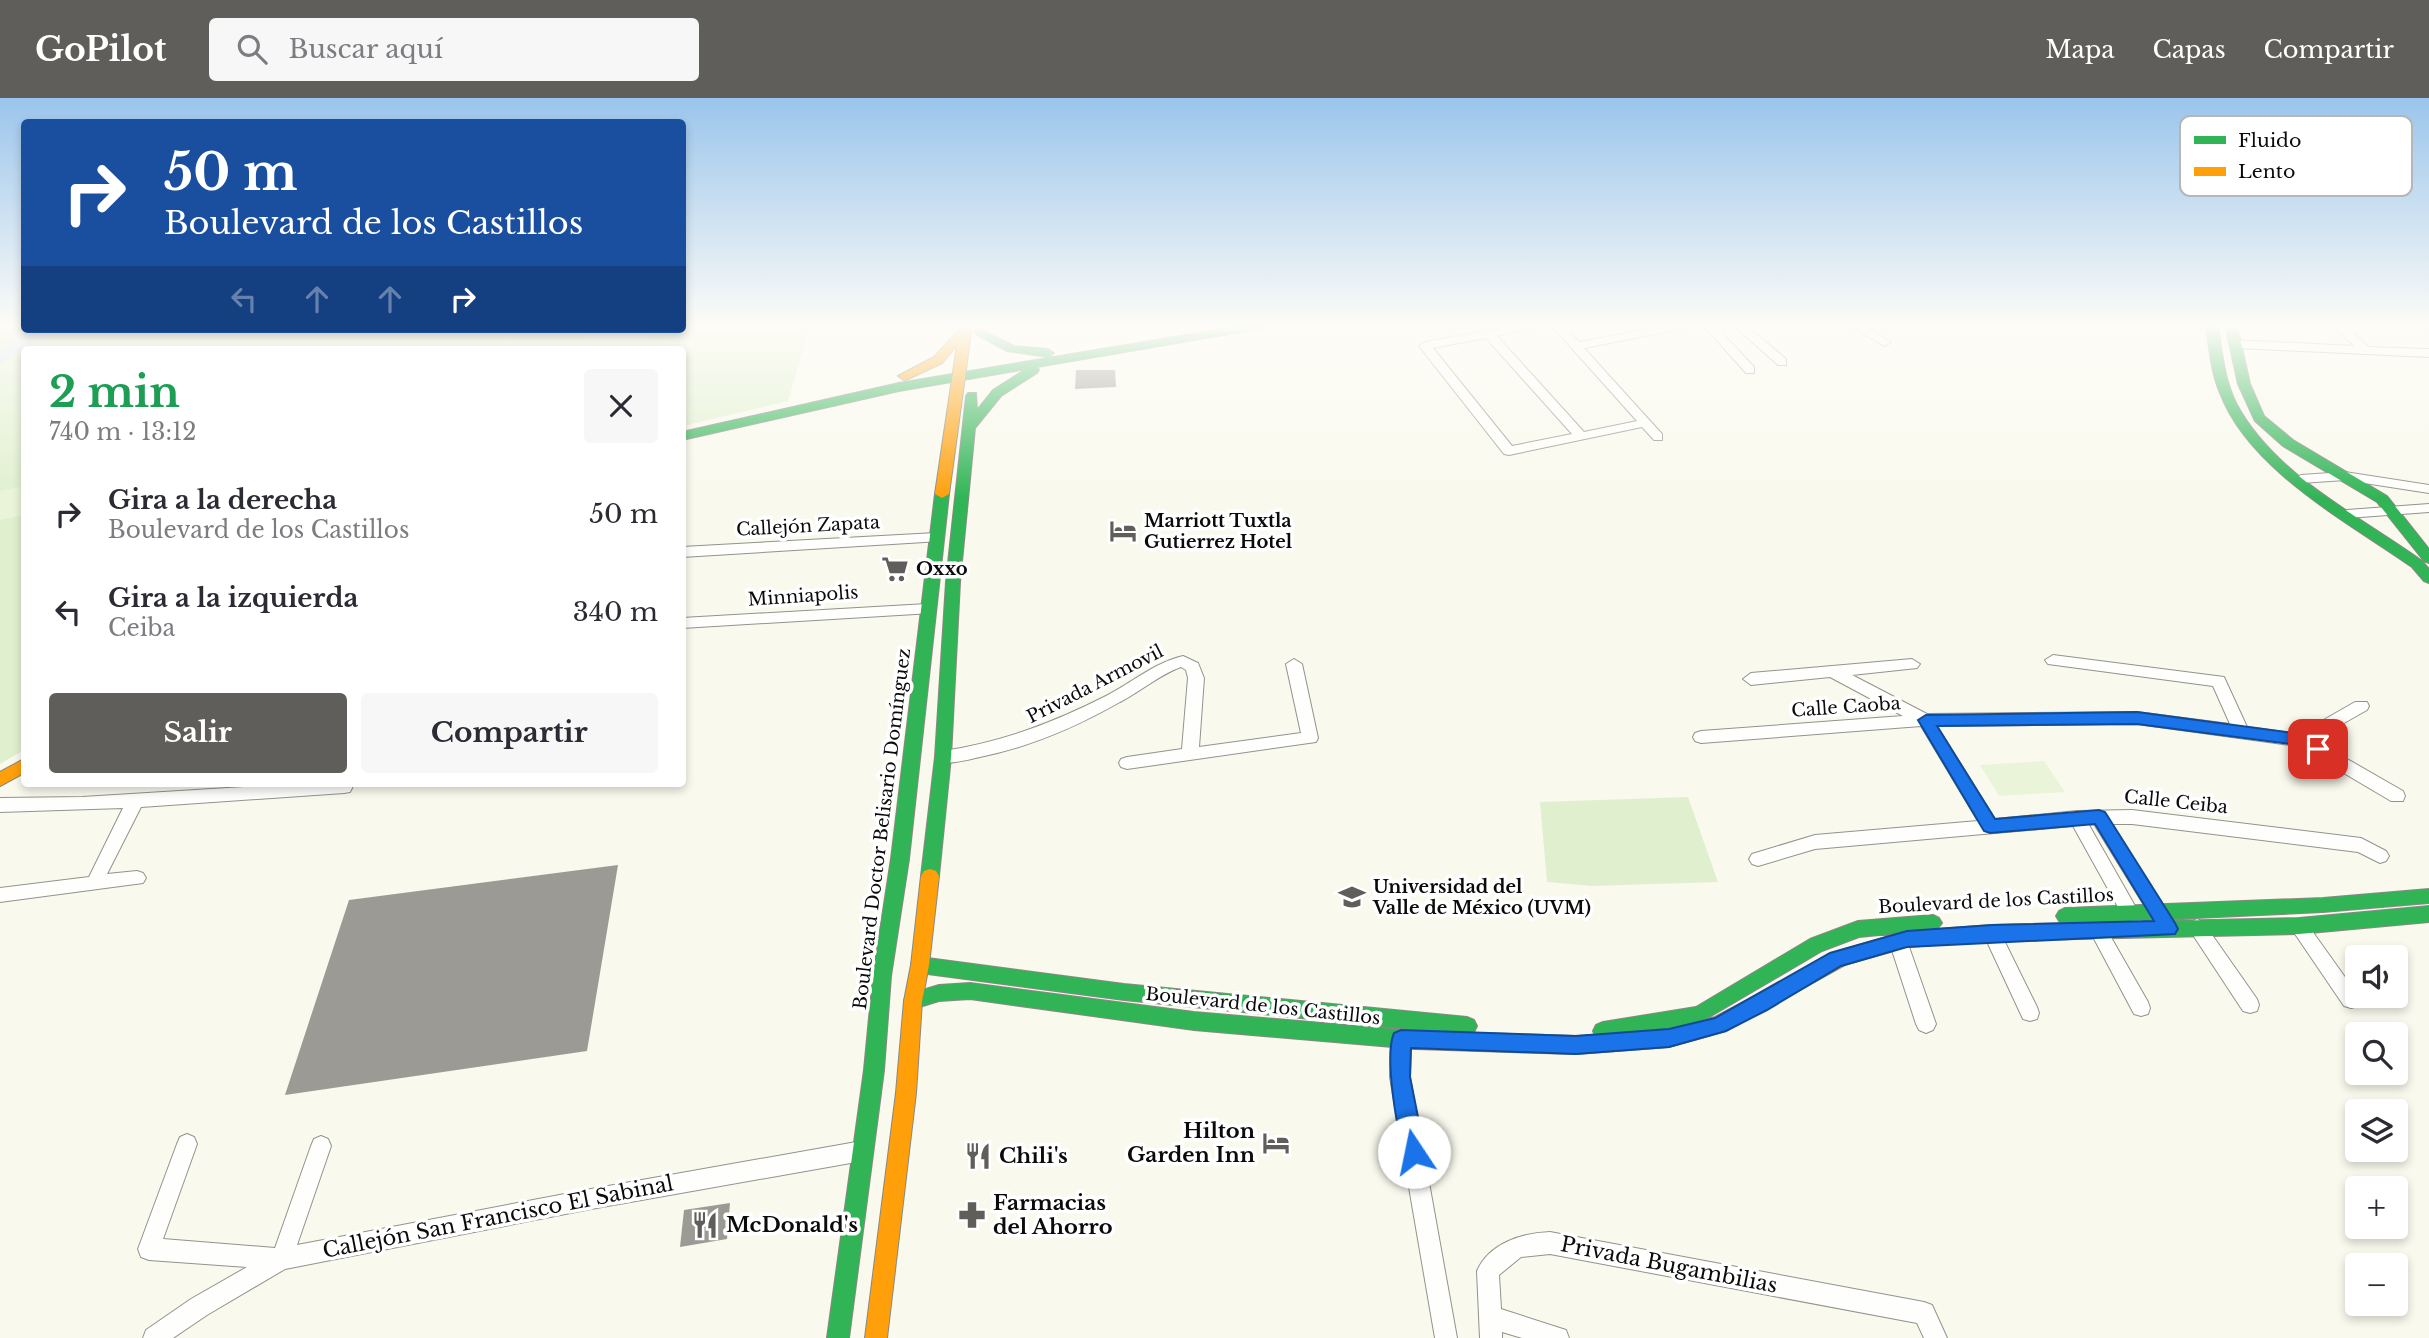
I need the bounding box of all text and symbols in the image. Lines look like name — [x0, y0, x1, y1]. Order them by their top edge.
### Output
search box — [209, 18, 699, 81]
text: GoPilot — [35, 29, 167, 70]
icon: search — [233, 30, 271, 68]
text: Buscar aquí — [289, 33, 443, 65]
text: Mapa — [2045, 35, 2115, 64]
text: Capas — [2153, 35, 2226, 64]
text: Compartir — [2264, 35, 2394, 64]
legend — [2180, 116, 2412, 196]
text: Fluido — [2238, 129, 2301, 152]
text: 50 m — [164, 142, 297, 203]
icon: right — [49, 147, 140, 238]
text: Lento — [2238, 160, 2295, 183]
text: Boulevard de los Castillos — [164, 203, 583, 243]
icon: left — [225, 280, 263, 318]
icon: ahead — [298, 280, 336, 318]
icon: ahead — [371, 280, 409, 318]
icon: right — [444, 280, 482, 318]
text: 2 min — [49, 366, 180, 418]
button: close — [584, 369, 658, 443]
text: 740 m · 13:12 — [49, 418, 196, 446]
text: Gira a la derecha — [108, 484, 337, 516]
icon: right — [49, 495, 87, 533]
text: 50 m — [589, 498, 658, 530]
place label: Marriott Tuxtla Gutierrez Hotel — [1144, 510, 1293, 553]
street label: Callejón Zapata — [735, 511, 881, 541]
text: Boulevard de los Castillos — [108, 516, 409, 544]
hotel icon: Marriott Tuxtla Gutierrez Hotel — [1108, 516, 1138, 546]
supermarket icon: Oxxo — [880, 554, 910, 584]
place label: Oxxo — [916, 558, 968, 580]
street label: Minniapolis — [747, 581, 859, 611]
text: Gira a la izquierda — [108, 582, 358, 614]
icon: left — [49, 593, 87, 631]
text: 340 m — [573, 596, 658, 628]
text: Ceiba — [108, 614, 175, 642]
street label: Privada Armovil — [1023, 640, 1167, 728]
street label: Boulevard Doctor Belisario Domínguez — [849, 647, 915, 1011]
street label: Calle Caoba — [1791, 692, 1901, 722]
button: Salir — [49, 693, 347, 773]
button: Compartir — [361, 693, 658, 773]
pin — [2288, 719, 2348, 779]
icon: arrive — [2299, 730, 2337, 768]
street label: Calle Ceiba — [2123, 786, 2229, 818]
place label: Universidad del Valle de México (UVM) — [1372, 876, 1591, 919]
school or university icon: Universidad del Valle de México (UVM) — [1337, 882, 1367, 912]
street label: Boulevard de los Castillos — [1878, 884, 2114, 918]
map controls — [2345, 945, 2408, 1316]
button: sound — [2345, 945, 2408, 1008]
street label: Boulevard de los Castillos — [1145, 983, 1381, 1029]
button: search — [2345, 1022, 2408, 1085]
button: layers — [2345, 1099, 2408, 1162]
position arrow — [1377, 1115, 1451, 1189]
place label: Hilton Garden Inn — [1127, 1118, 1255, 1168]
hotel icon: Hilton Garden Inn — [1261, 1128, 1291, 1158]
restaurant icon: Chili's — [963, 1141, 993, 1171]
place label: Chili's — [999, 1143, 1068, 1169]
street label: Callejón San Francisco El Sabinal — [321, 1170, 676, 1264]
button: + — [2345, 1176, 2408, 1239]
place label: Farmacias del Ahorro — [993, 1190, 1113, 1240]
pharmacy icon: Farmacias del Ahorro — [957, 1200, 987, 1230]
restaurant icon: McDonald's — [690, 1210, 720, 1240]
place label: McDonald's — [726, 1212, 858, 1238]
street label: Privada Bugambilias — [1558, 1231, 1780, 1299]
button: − — [2345, 1253, 2408, 1316]

